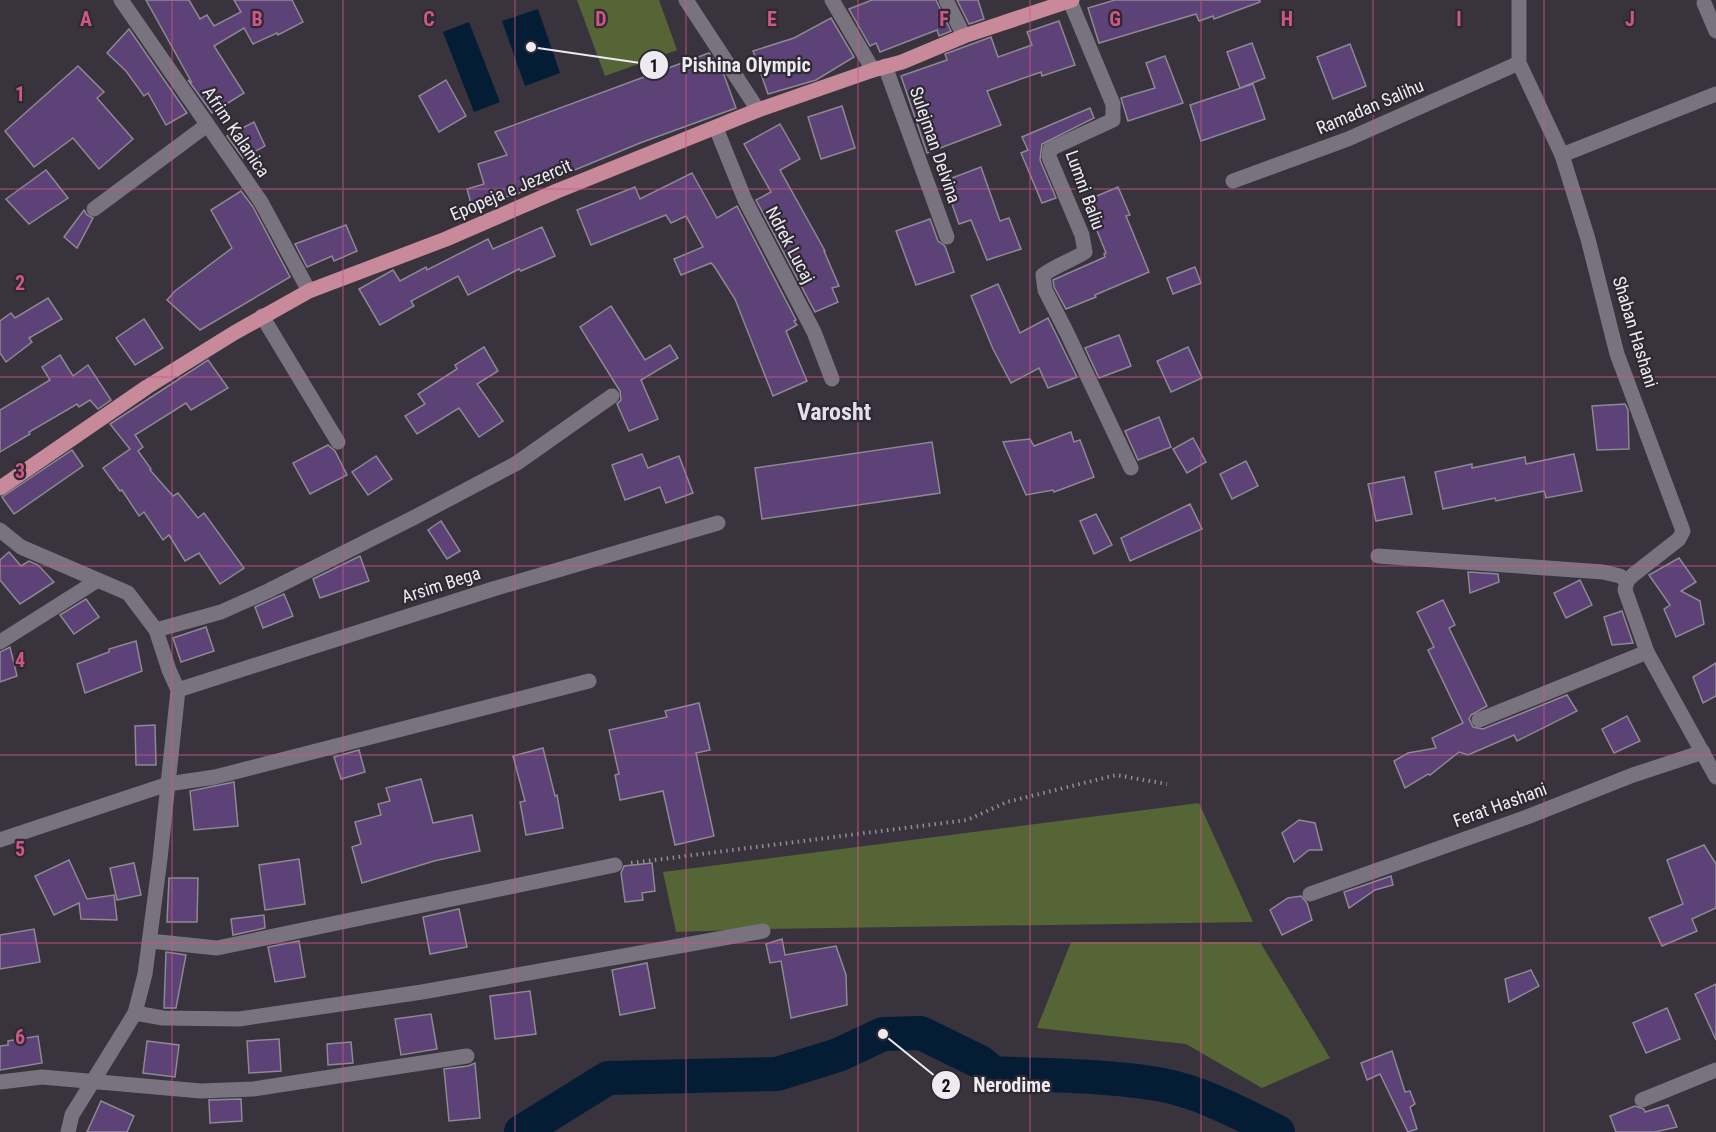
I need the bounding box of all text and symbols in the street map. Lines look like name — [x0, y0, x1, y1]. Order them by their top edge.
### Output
text: A — [80, 7, 92, 31]
text: B — [251, 7, 263, 31]
text: C — [423, 7, 435, 31]
text: D — [595, 7, 607, 31]
text: E — [767, 7, 777, 31]
text: F — [939, 7, 949, 31]
text: G — [1109, 7, 1121, 31]
text: H — [1281, 7, 1293, 31]
text: I — [1456, 7, 1462, 31]
text: J — [1625, 7, 1635, 31]
callout: Pishina Olympic — [639, 46, 822, 84]
text: Pishina Olympic — [681, 53, 811, 77]
text: 1 — [649, 55, 659, 76]
street label: Ramadan Salihu — [1313, 75, 1427, 139]
text: 1 — [15, 82, 25, 106]
street label: Afrim Kalanica — [199, 83, 274, 181]
street label: Sulejman Delvina — [906, 84, 965, 206]
street label: Lumni Baliu — [1061, 147, 1110, 232]
street label: Epopeja e Jezercit — [447, 154, 575, 225]
street label: Ndrek Lucaj — [761, 203, 819, 287]
text: 2 — [15, 271, 25, 295]
street label: Shaban Hashani — [1609, 274, 1662, 390]
district label: Varosht — [797, 398, 871, 426]
text: 3 — [15, 459, 25, 483]
street label: Arsim Bega — [399, 562, 483, 607]
text: 4 — [15, 648, 25, 672]
street label: Ferat Hashani — [1450, 778, 1550, 831]
text: 5 — [15, 837, 25, 861]
text: 6 — [15, 1025, 25, 1049]
callout: Nerodime — [931, 1066, 1062, 1104]
text: Nerodime — [973, 1073, 1051, 1097]
text: 2 — [941, 1075, 951, 1096]

